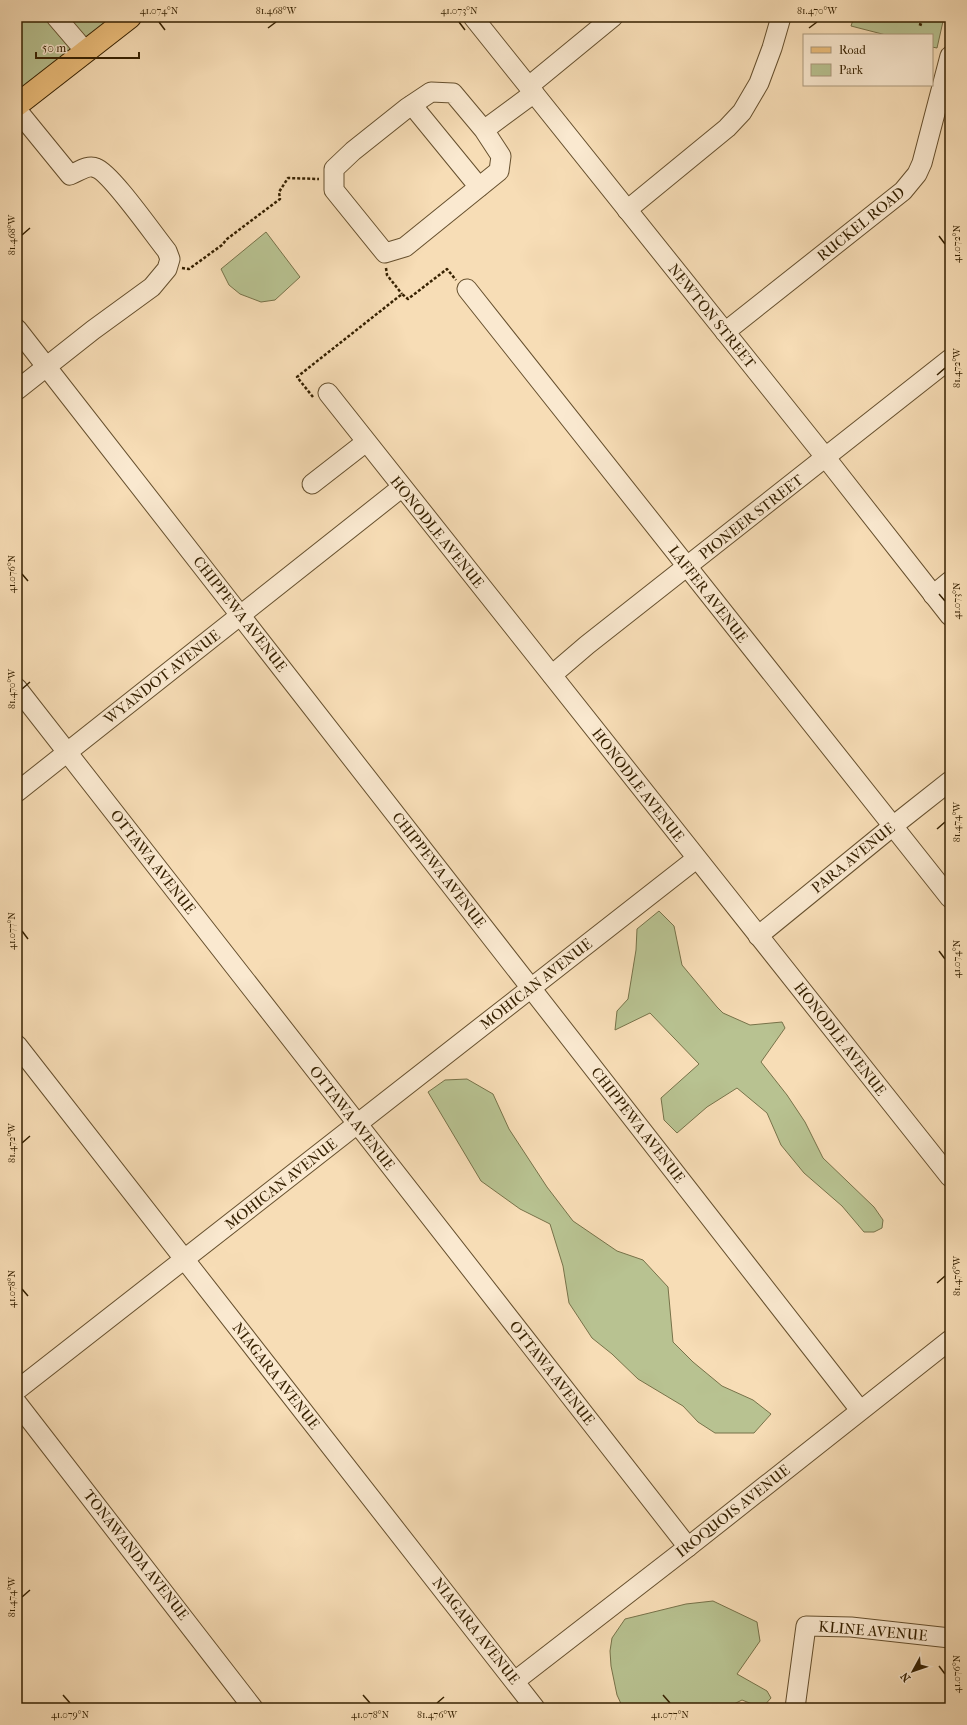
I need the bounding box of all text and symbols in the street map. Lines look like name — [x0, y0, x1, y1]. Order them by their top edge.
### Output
text: 41.074°N — [140, 5, 179, 17]
text: 81.468°W — [256, 5, 297, 17]
text: 41.073°N — [440, 5, 478, 17]
text: 81.470°W — [797, 5, 838, 17]
scale bar — [36, 34, 139, 60]
legend — [803, 34, 933, 86]
text: 50 m — [42, 41, 66, 55]
text: Road — [839, 43, 866, 57]
text: Park — [839, 63, 864, 77]
street label: RUCKEL ROAD — [814, 183, 908, 265]
text: 81.468°W — [6, 214, 18, 255]
text: 41.072°N — [951, 225, 963, 263]
street label: NEWTON STREET — [664, 260, 760, 372]
text: 81.472°W — [951, 347, 963, 388]
street label: PIONEER STREET — [695, 470, 807, 563]
street label: HONODLE AVENUE — [386, 472, 488, 592]
street label: LAFFER AVENUE — [664, 542, 752, 646]
street label: CHIPPEWA AVENUE — [189, 553, 291, 675]
text: 41.076°N — [6, 554, 18, 593]
text: 41.073°N — [951, 582, 963, 620]
street label: WYANDOT AVENUE — [100, 626, 224, 729]
text: 81.470°W — [6, 668, 18, 709]
street label: HONODLE AVENUE — [588, 725, 688, 845]
text: 81.474°W — [951, 801, 963, 842]
street label: OTTAWA AVENUE — [107, 806, 199, 918]
street label: CHIPPEWA AVENUE — [388, 809, 490, 931]
street label: PARA AVENUE — [808, 819, 898, 897]
text: 41.077°N — [6, 912, 18, 950]
street label: MOHICAN AVENUE — [476, 935, 596, 1033]
text: 41.074°N — [951, 939, 963, 978]
street label: HONODLE AVENUE — [790, 979, 890, 1099]
street label: OTTAWA AVENUE — [306, 1062, 398, 1174]
street label: CHIPPEWA AVENUE — [587, 1064, 689, 1186]
text: 81.472°W — [6, 1122, 18, 1163]
street label: MOHICAN AVENUE — [221, 1135, 341, 1233]
text: 81.476°W — [951, 1255, 963, 1296]
text: 41.078°N — [6, 1270, 18, 1308]
street label: OTTAWA AVENUE — [506, 1317, 598, 1429]
street label: NIAGARA AVENUE — [229, 1319, 323, 1433]
street label: IROQUOIS AVENUE — [672, 1461, 794, 1561]
street label: TONAWANDA AVENUE — [79, 1486, 193, 1624]
street label: NIAGARA AVENUE — [429, 1574, 523, 1688]
text: 81.474°W — [6, 1576, 18, 1617]
street label: KLINE AVENUE — [818, 1617, 928, 1645]
north arrow — [893, 1651, 933, 1691]
text: 41.076°N — [951, 1654, 963, 1693]
text: N — [898, 1669, 913, 1684]
text: 41.079°N — [51, 1709, 90, 1721]
text: 41.078°N — [351, 1709, 389, 1721]
text: 81.476°W — [417, 1709, 458, 1721]
text: 41.077°N — [651, 1709, 689, 1721]

